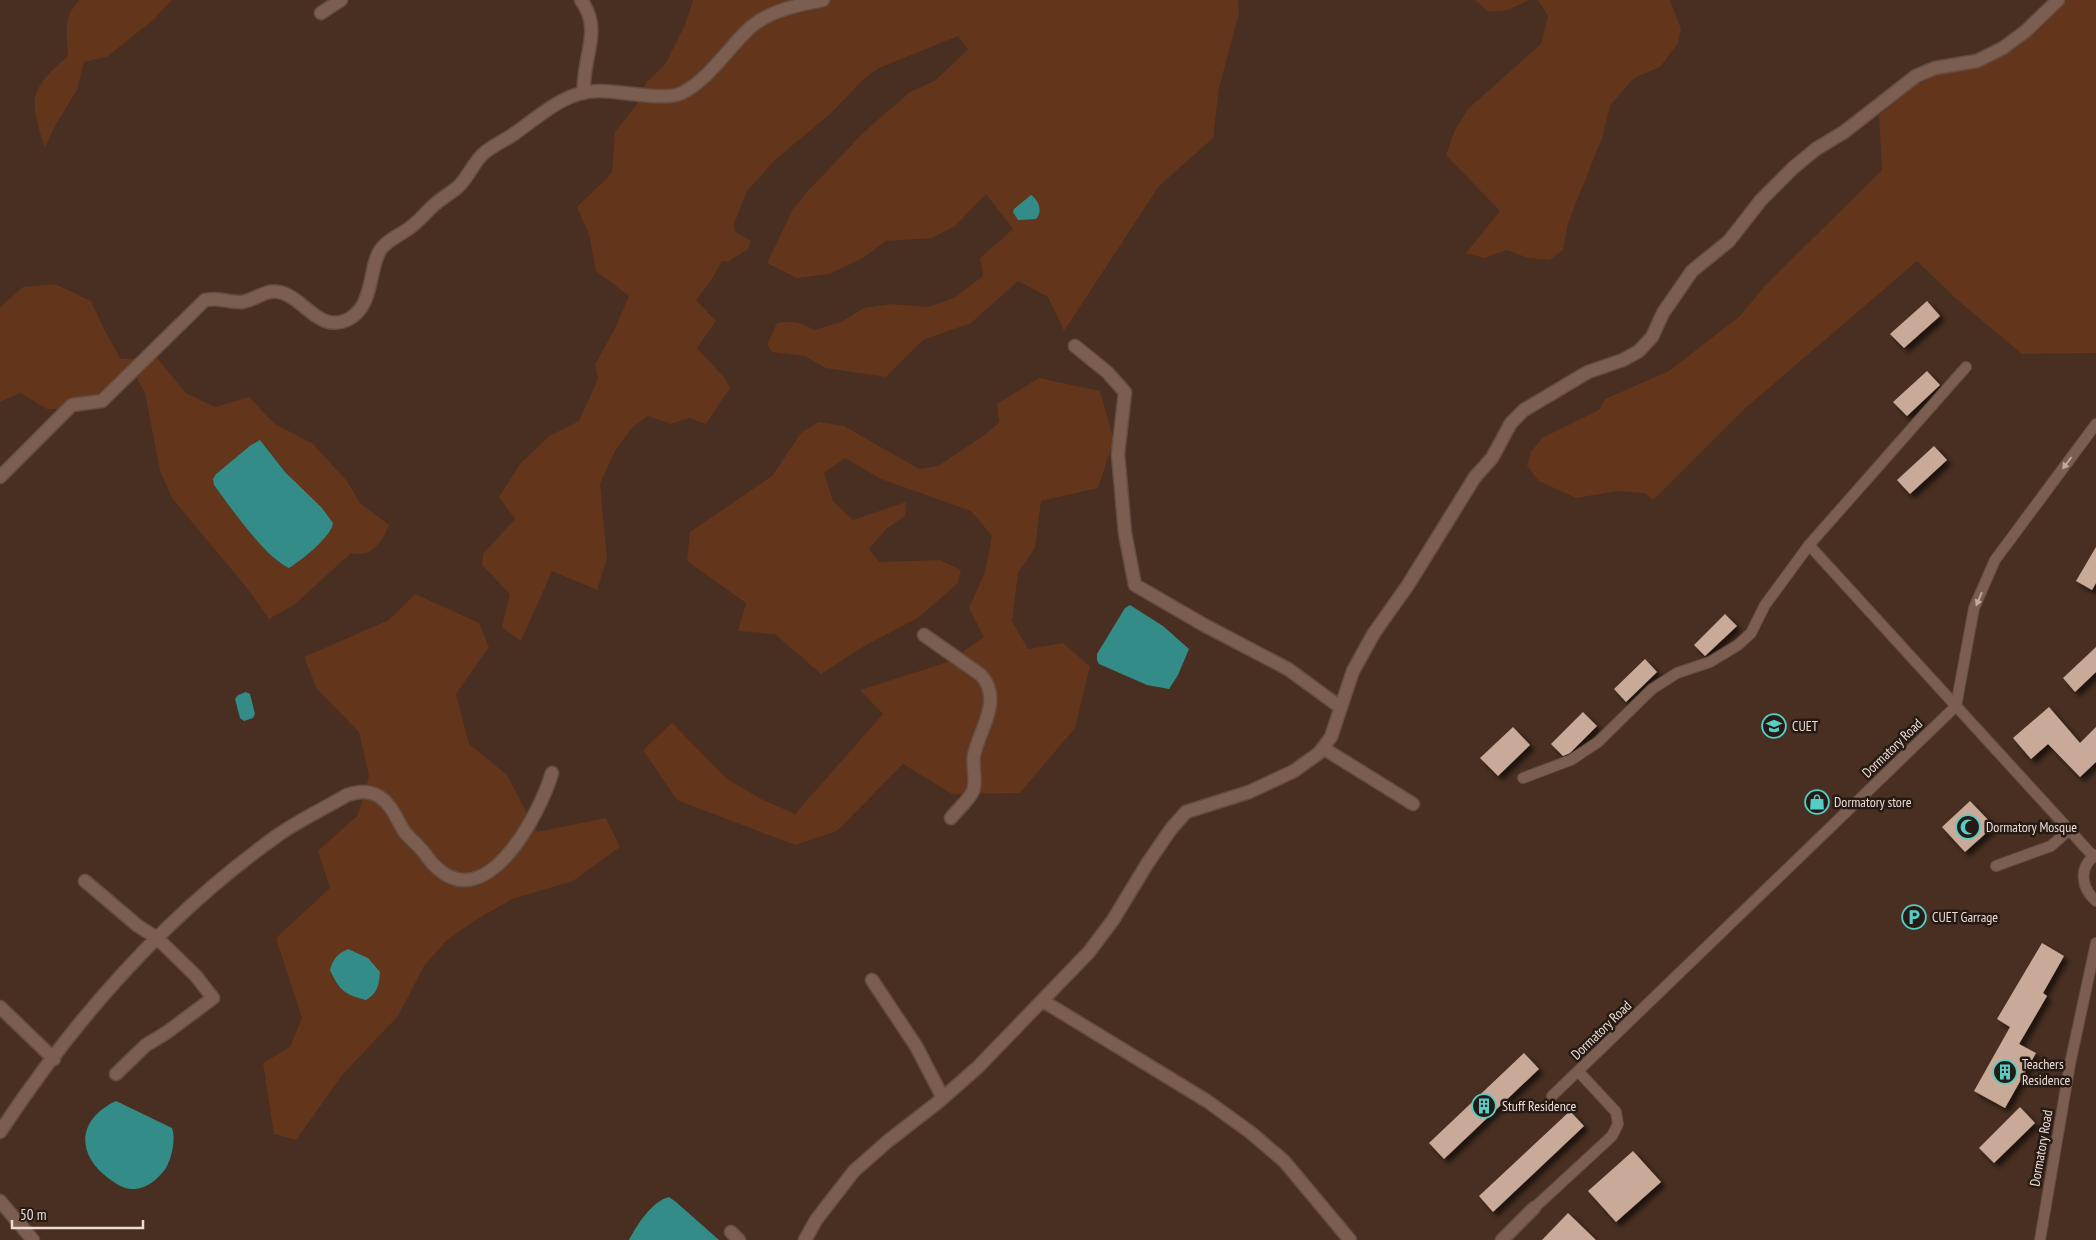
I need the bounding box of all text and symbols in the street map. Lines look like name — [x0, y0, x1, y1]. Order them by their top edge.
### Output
one-way arrow — [2062, 456, 2072, 470]
one-way arrow — [1974, 592, 1982, 606]
school or university icon: CUET — [1761, 713, 1787, 739]
street label: Dormatory Road — [1858, 715, 1926, 781]
place label: CUET — [1792, 717, 1819, 735]
shop icon: Dormatory store — [1804, 789, 1830, 815]
place label: Dormatory store — [1834, 793, 1912, 811]
mosque icon: Dormatory Mosque — [1955, 814, 1981, 840]
place label: Dormatory Mosque — [1986, 818, 2077, 836]
parking icon: CUET Garrage — [1901, 904, 1927, 930]
place label: CUET Garrage — [1932, 908, 1998, 926]
street label: Dormatory Road — [1567, 997, 1635, 1063]
place label: Teachers Residence — [2022, 1055, 2070, 1089]
building icon: Teachers Residence — [1992, 1059, 2018, 1085]
building icon: Stuff Residence — [1471, 1093, 1497, 1119]
place label: Stuff Residence — [1502, 1097, 1577, 1115]
street label: Dormatory Road — [2025, 1108, 2057, 1188]
scale bar — [12, 1198, 144, 1230]
text: 50 m — [20, 1205, 46, 1224]

